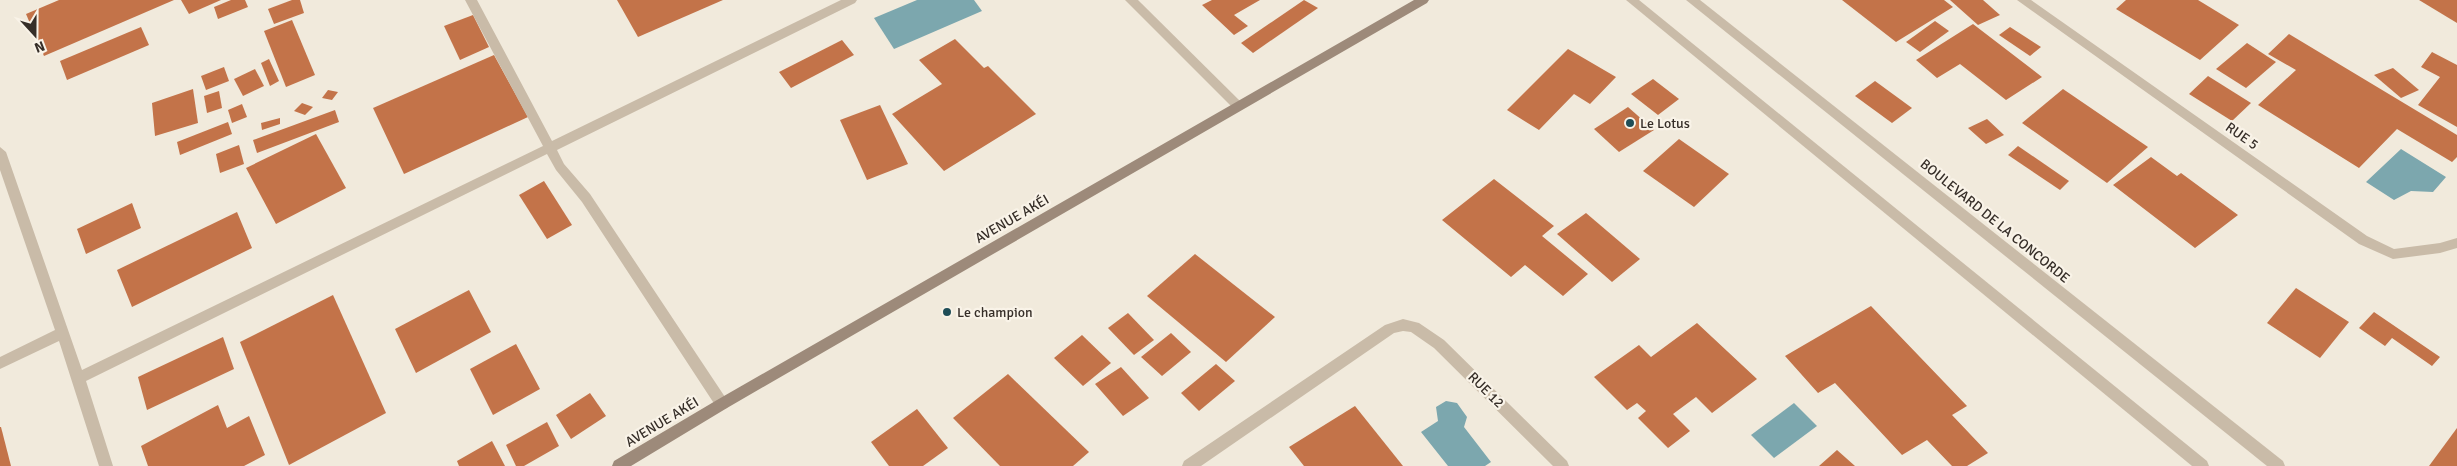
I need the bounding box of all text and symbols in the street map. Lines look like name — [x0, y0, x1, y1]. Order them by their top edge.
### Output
north arrow — [10, 10, 60, 60]
text: N — [32, 37, 47, 56]
place label: Le Lotus — [1640, 115, 1690, 132]
marker: Le Lotus — [1624, 117, 1636, 129]
street label: RUE 5 — [2222, 119, 2262, 153]
street label: BOULEVARD DE LA CONCORDE — [1917, 155, 2073, 287]
street label: AVENUE AKÉI — [972, 191, 1052, 247]
place label: Le champion — [957, 304, 1033, 321]
marker: Le champion — [941, 306, 953, 318]
street label: RUE 12 — [1465, 369, 1507, 411]
street label: AVENUE AKÉI — [622, 393, 702, 451]

